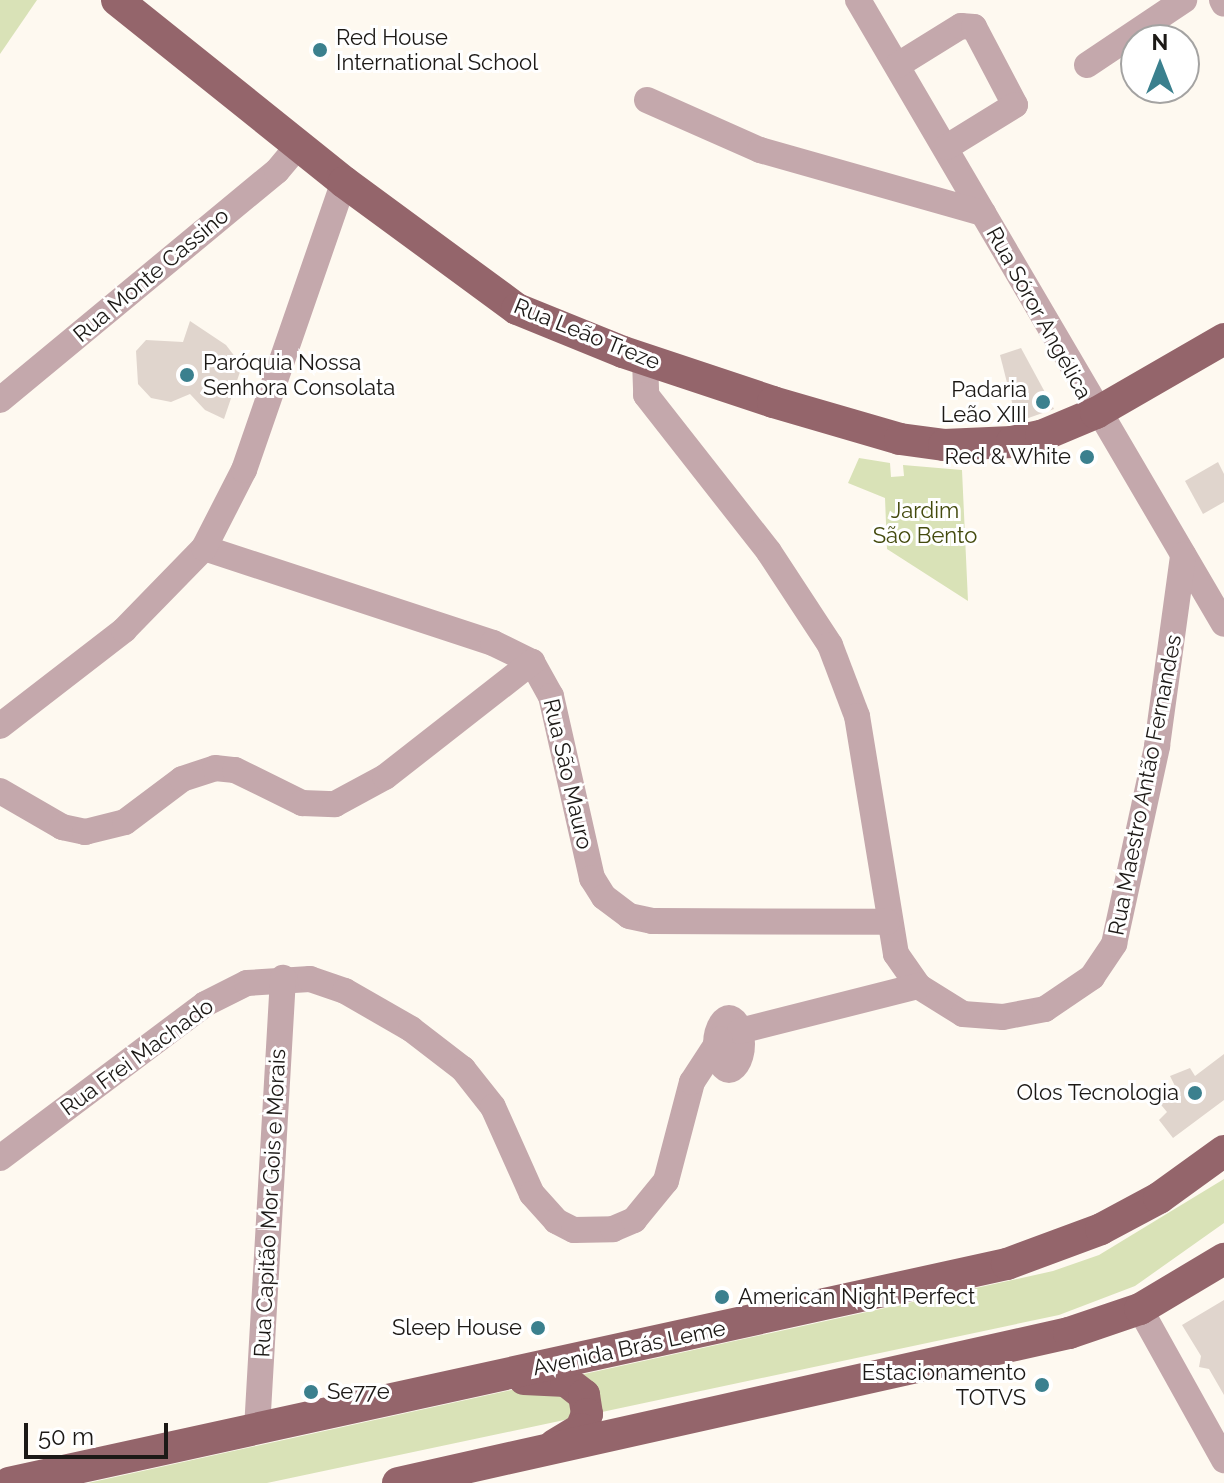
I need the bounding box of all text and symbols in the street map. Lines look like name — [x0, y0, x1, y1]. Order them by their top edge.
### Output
place label: Red House International School — [336, 24, 539, 76]
north arrow — [1120, 24, 1200, 104]
text: N — [1152, 29, 1168, 55]
marker: Red House International School — [311, 41, 329, 59]
street label: Rua Monte Cassino — [68, 202, 234, 348]
street label: Rua Sóror Angélica — [980, 222, 1098, 404]
street label: Rua Leão Treze — [510, 293, 664, 375]
place label: Paróquia Nossa Senhora Consolata — [203, 349, 395, 400]
marker: Paróquia Nossa Senhora Consolata — [178, 366, 196, 384]
place label: Padaria Leão XIII — [941, 376, 1027, 428]
marker: Padaria Leão XIII — [1034, 393, 1052, 411]
place label: Red & White — [944, 444, 1071, 470]
marker: Red & White — [1078, 448, 1096, 466]
park label: Jardim São Bento — [873, 497, 977, 548]
street label: Rua Maestro Antão Fernandes — [1103, 632, 1187, 938]
street label: Rua São Mauro — [538, 696, 598, 852]
street label: Rua Frei Machado — [55, 993, 219, 1121]
street label: Rua Capitão Mor Gois e Morais — [249, 1048, 291, 1358]
place label: Olos Tecnologia — [1016, 1080, 1179, 1106]
marker: Olos Tecnologia — [1186, 1084, 1204, 1102]
place label: American Night Perfect — [738, 1284, 975, 1310]
marker: American Night Perfect — [713, 1288, 731, 1306]
place label: Sleep House — [392, 1315, 522, 1341]
street label: Avenida Brás Leme — [530, 1315, 728, 1381]
marker: Sleep House — [529, 1319, 547, 1337]
place label: Estacionamento TOTVS — [862, 1359, 1026, 1410]
marker: Estacionamento TOTVS — [1033, 1376, 1051, 1394]
place label: Se77e — [327, 1379, 390, 1405]
marker: Se77e — [302, 1383, 320, 1401]
scale bar — [28, 1407, 172, 1457]
text: 50 m — [38, 1422, 94, 1451]

